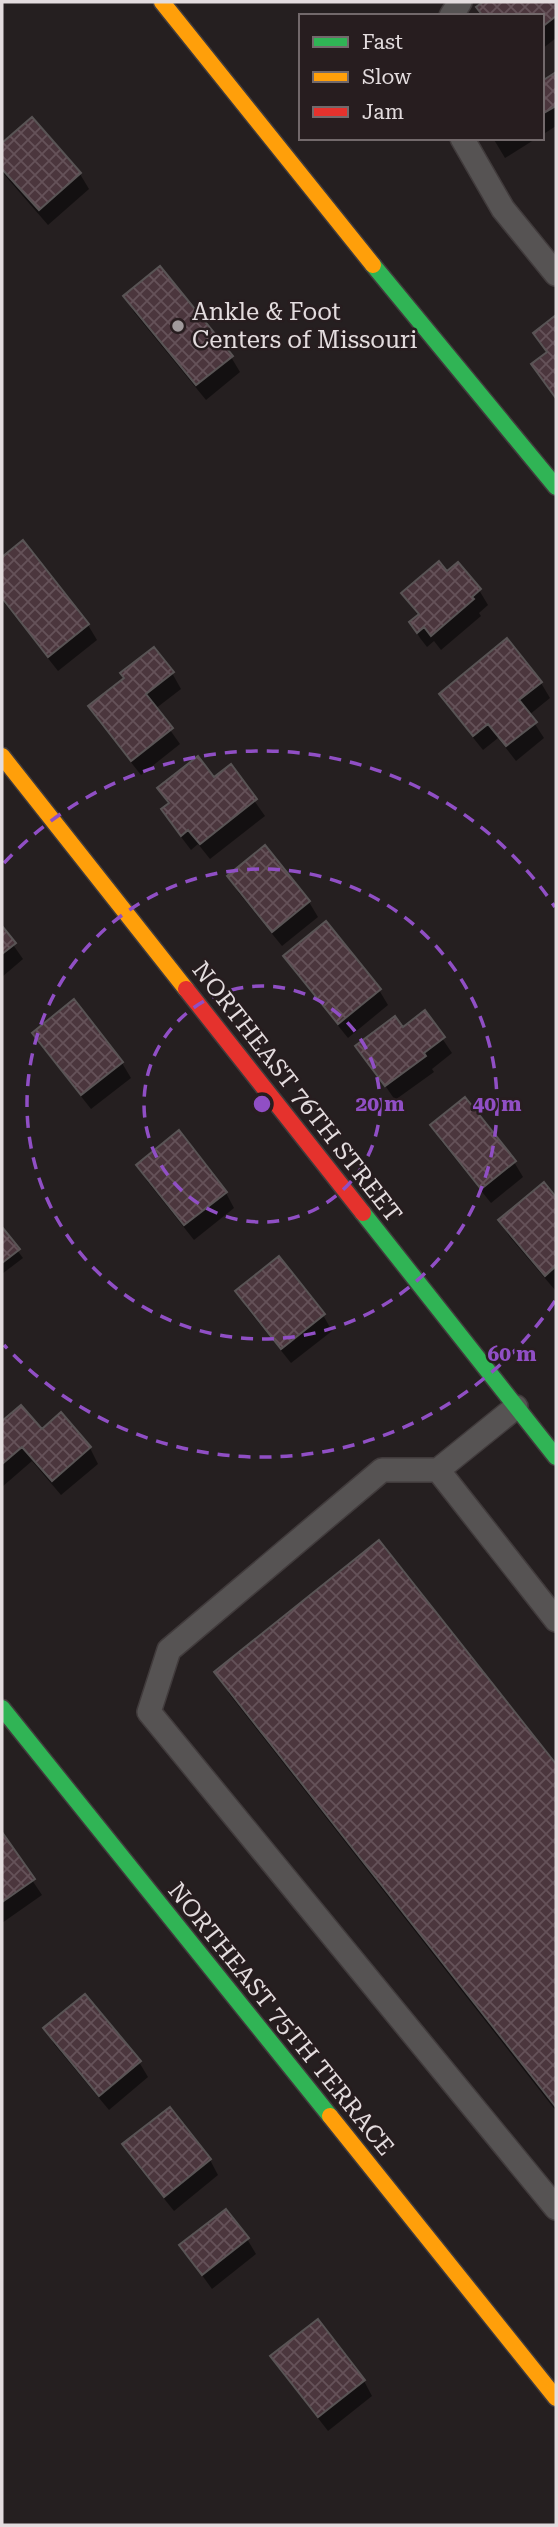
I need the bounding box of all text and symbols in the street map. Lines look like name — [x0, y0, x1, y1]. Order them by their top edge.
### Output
legend — [299, 14, 544, 140]
text: Fast — [362, 30, 403, 54]
text: Slow — [362, 65, 412, 89]
text: Jam — [362, 100, 404, 124]
place label: Ankle & Foot Centers of Missouri — [192, 298, 418, 354]
marker: Ankle & Foot Centers of Missouri — [170, 318, 186, 334]
street label: NORTHEAST 76TH STREET — [187, 956, 407, 1228]
centre of rings — [250, 1092, 274, 1116]
text: 20 m — [355, 1092, 405, 1116]
text: 40 m — [472, 1092, 522, 1116]
text: 60 m — [487, 1342, 537, 1366]
street label: NORTHEAST 75TH TERRACE — [162, 1877, 400, 2161]

